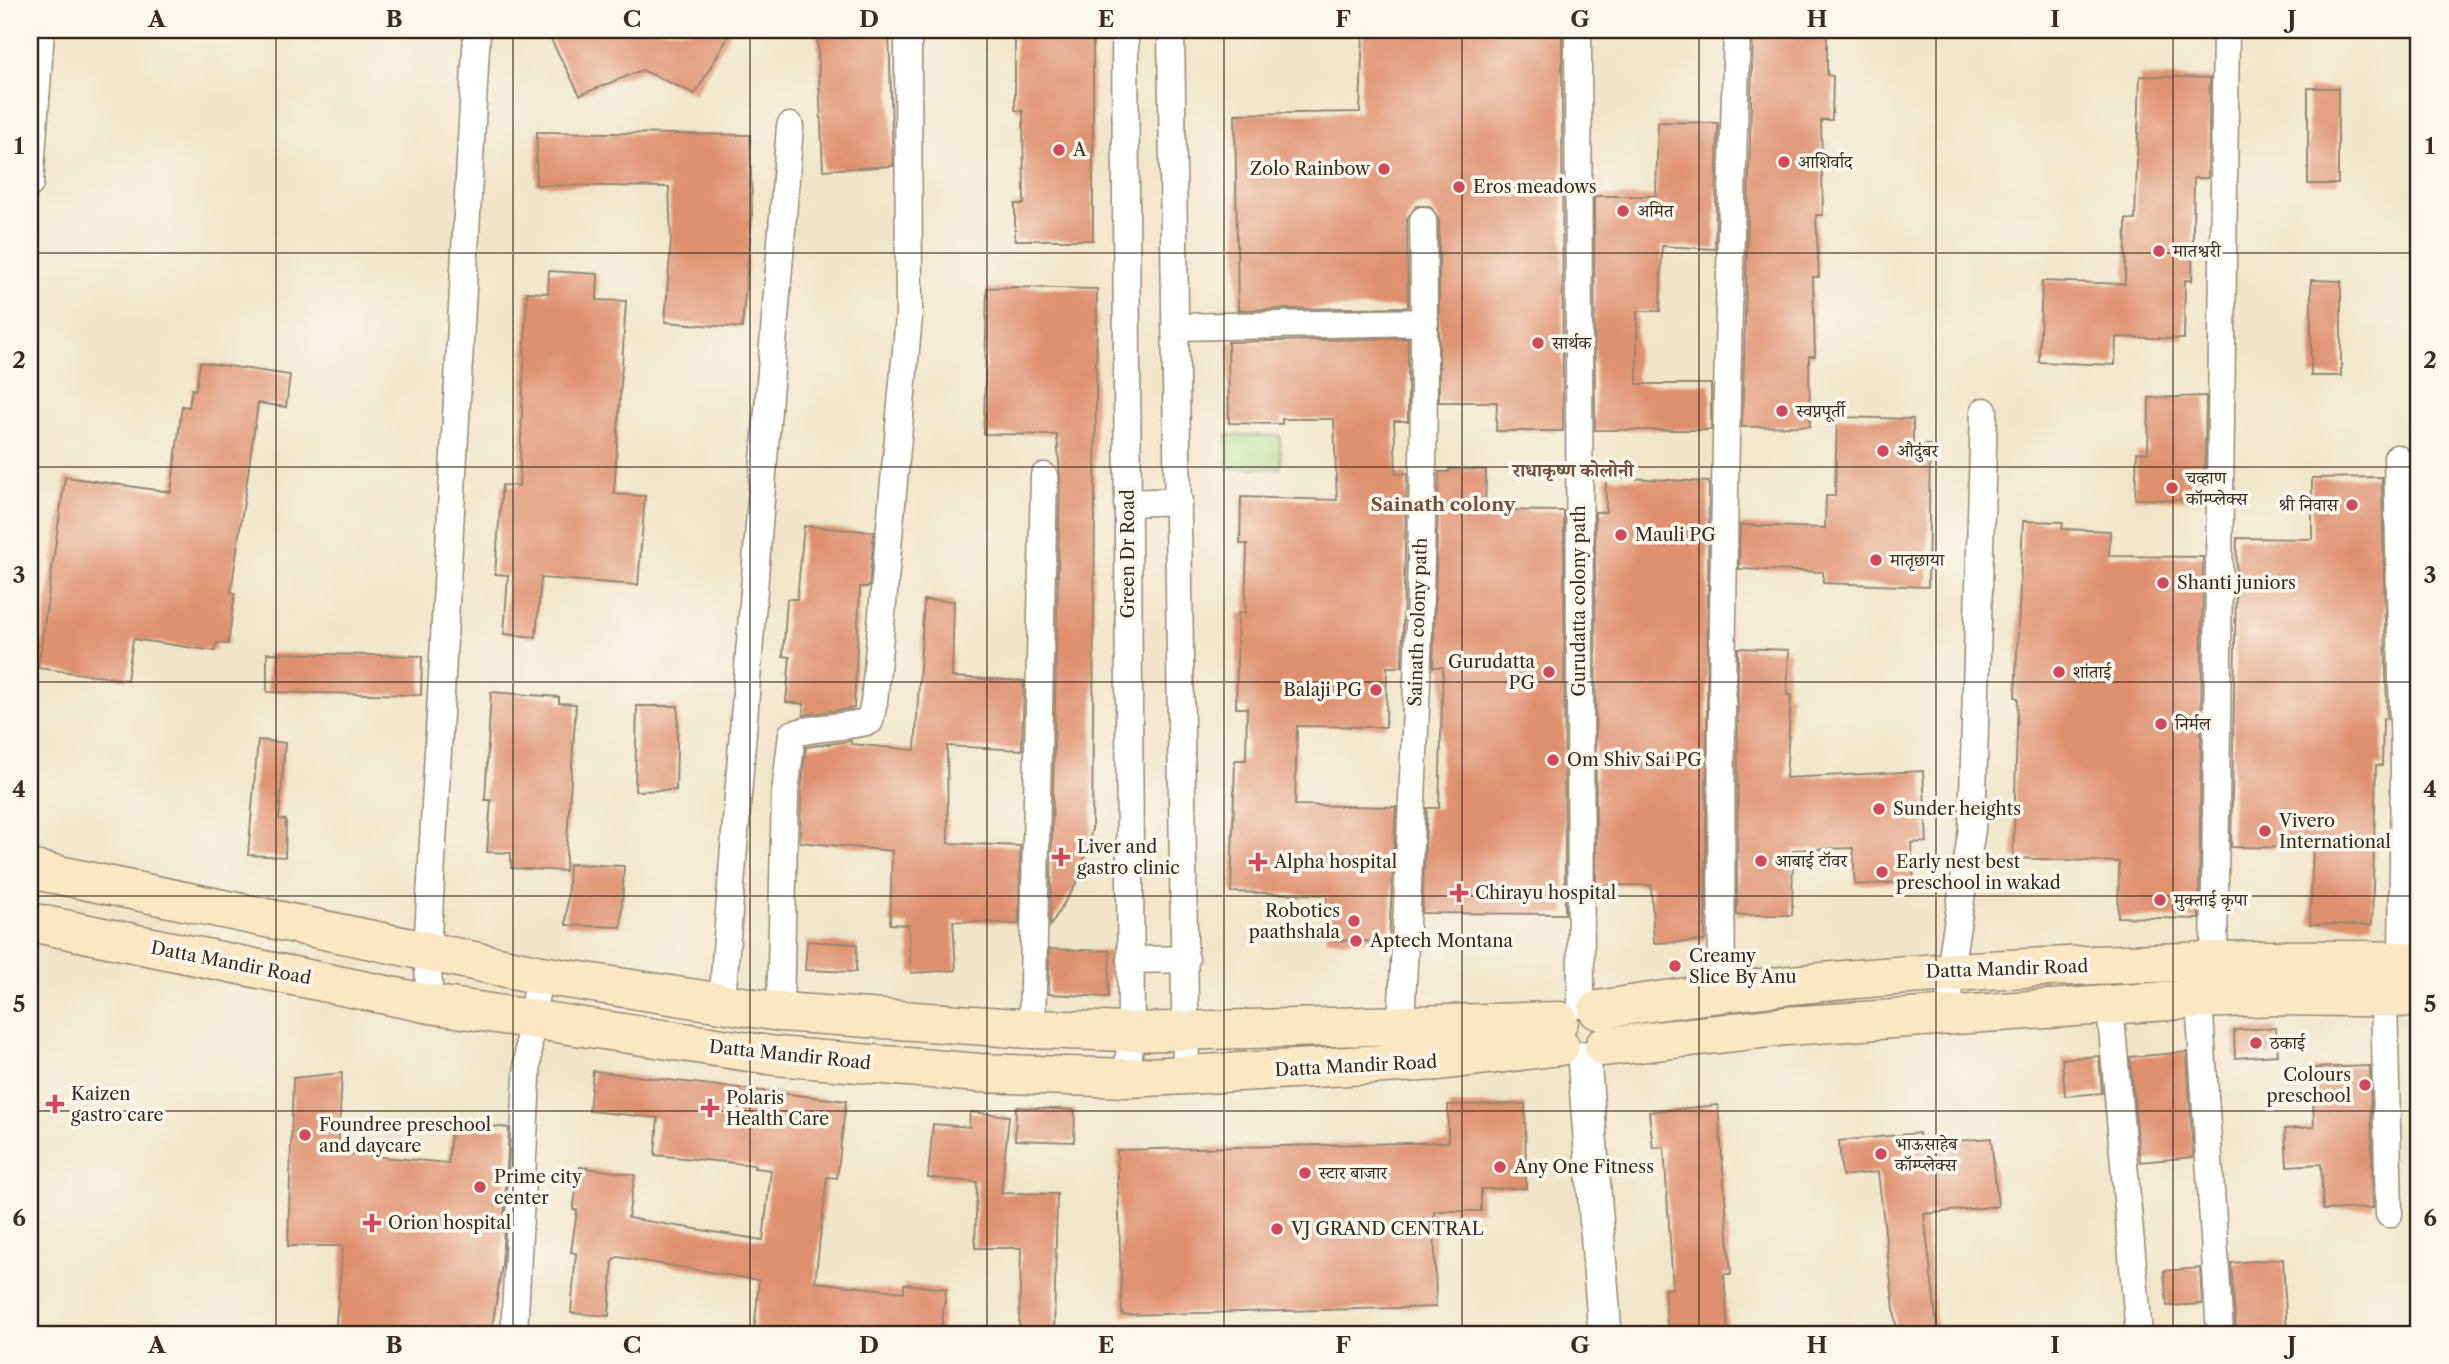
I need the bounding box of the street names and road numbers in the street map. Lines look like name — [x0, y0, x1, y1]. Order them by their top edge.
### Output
street label: Green Dr Road — [1117, 489, 1139, 619]
street label: Gurudatta colony path — [1568, 505, 1590, 697]
street label: Sainath colony path — [1404, 537, 1432, 707]
street label: Datta Mandir Road — [149, 937, 313, 989]
street label: Datta Mandir Road — [1925, 955, 2089, 983]
street label: Datta Mandir Road — [708, 1036, 872, 1074]
street label: Datta Mandir Road — [1274, 1051, 1438, 1081]

